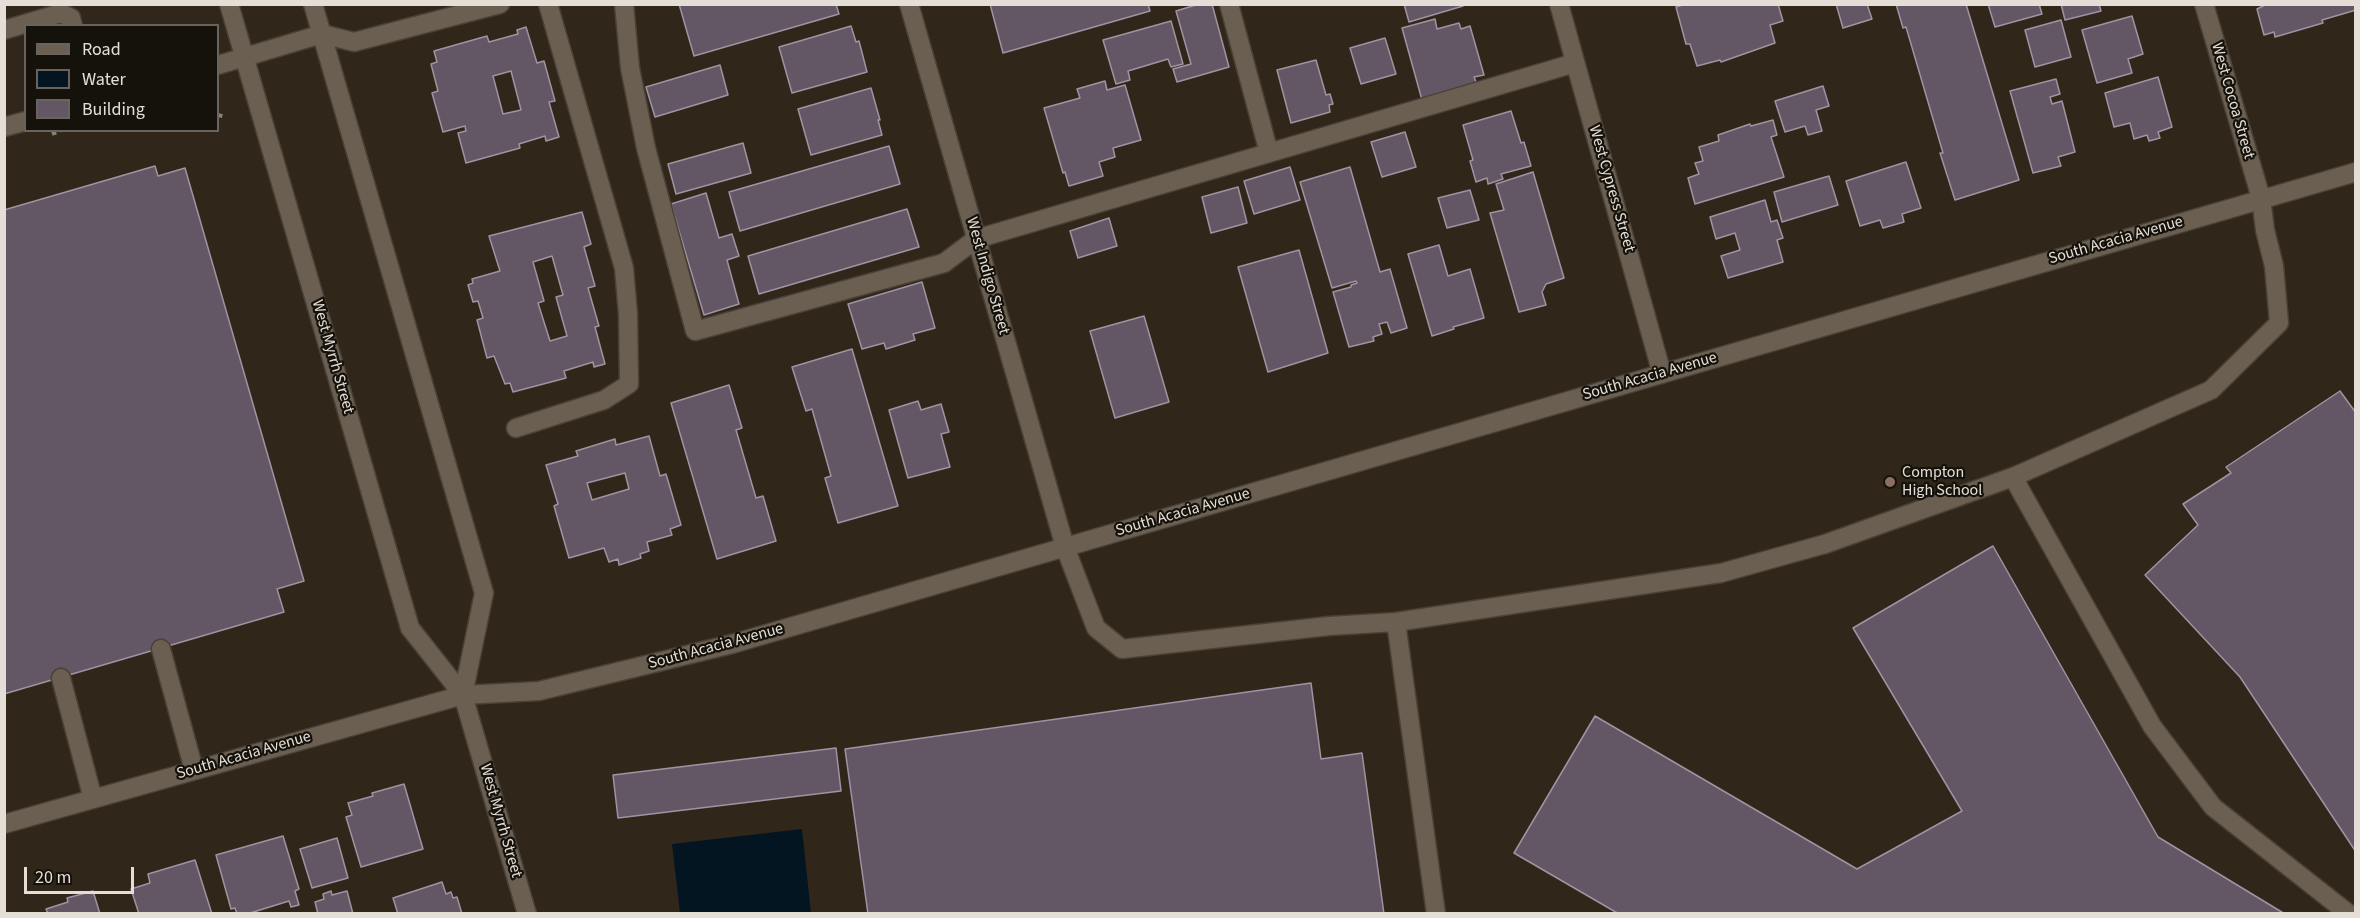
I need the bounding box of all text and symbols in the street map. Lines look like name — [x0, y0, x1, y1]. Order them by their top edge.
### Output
legend — [24, 24, 219, 132]
text: Road — [82, 37, 121, 62]
street label: West Cocoa Street — [2206, 41, 2258, 161]
text: Water — [82, 67, 126, 92]
text: Building — [82, 97, 145, 122]
street label: West Cypress Street — [1584, 123, 1638, 255]
street label: South Acacia Avenue — [2047, 213, 2185, 269]
street label: West Indigo Street — [961, 215, 1013, 337]
street label: West Myrrh Street — [307, 298, 357, 416]
street label: South Acacia Avenue — [1581, 349, 1719, 405]
place label: Compton High School — [1902, 463, 1982, 501]
marker: Compton High School — [1883, 475, 1897, 489]
street label: South Acacia Avenue — [1114, 485, 1252, 541]
street label: South Acacia Avenue — [646, 620, 786, 674]
street label: South Acacia Avenue — [175, 728, 313, 784]
street label: West Myrrh Street — [475, 762, 525, 880]
scale bar — [27, 855, 136, 893]
text: 20 m — [35, 865, 71, 890]

